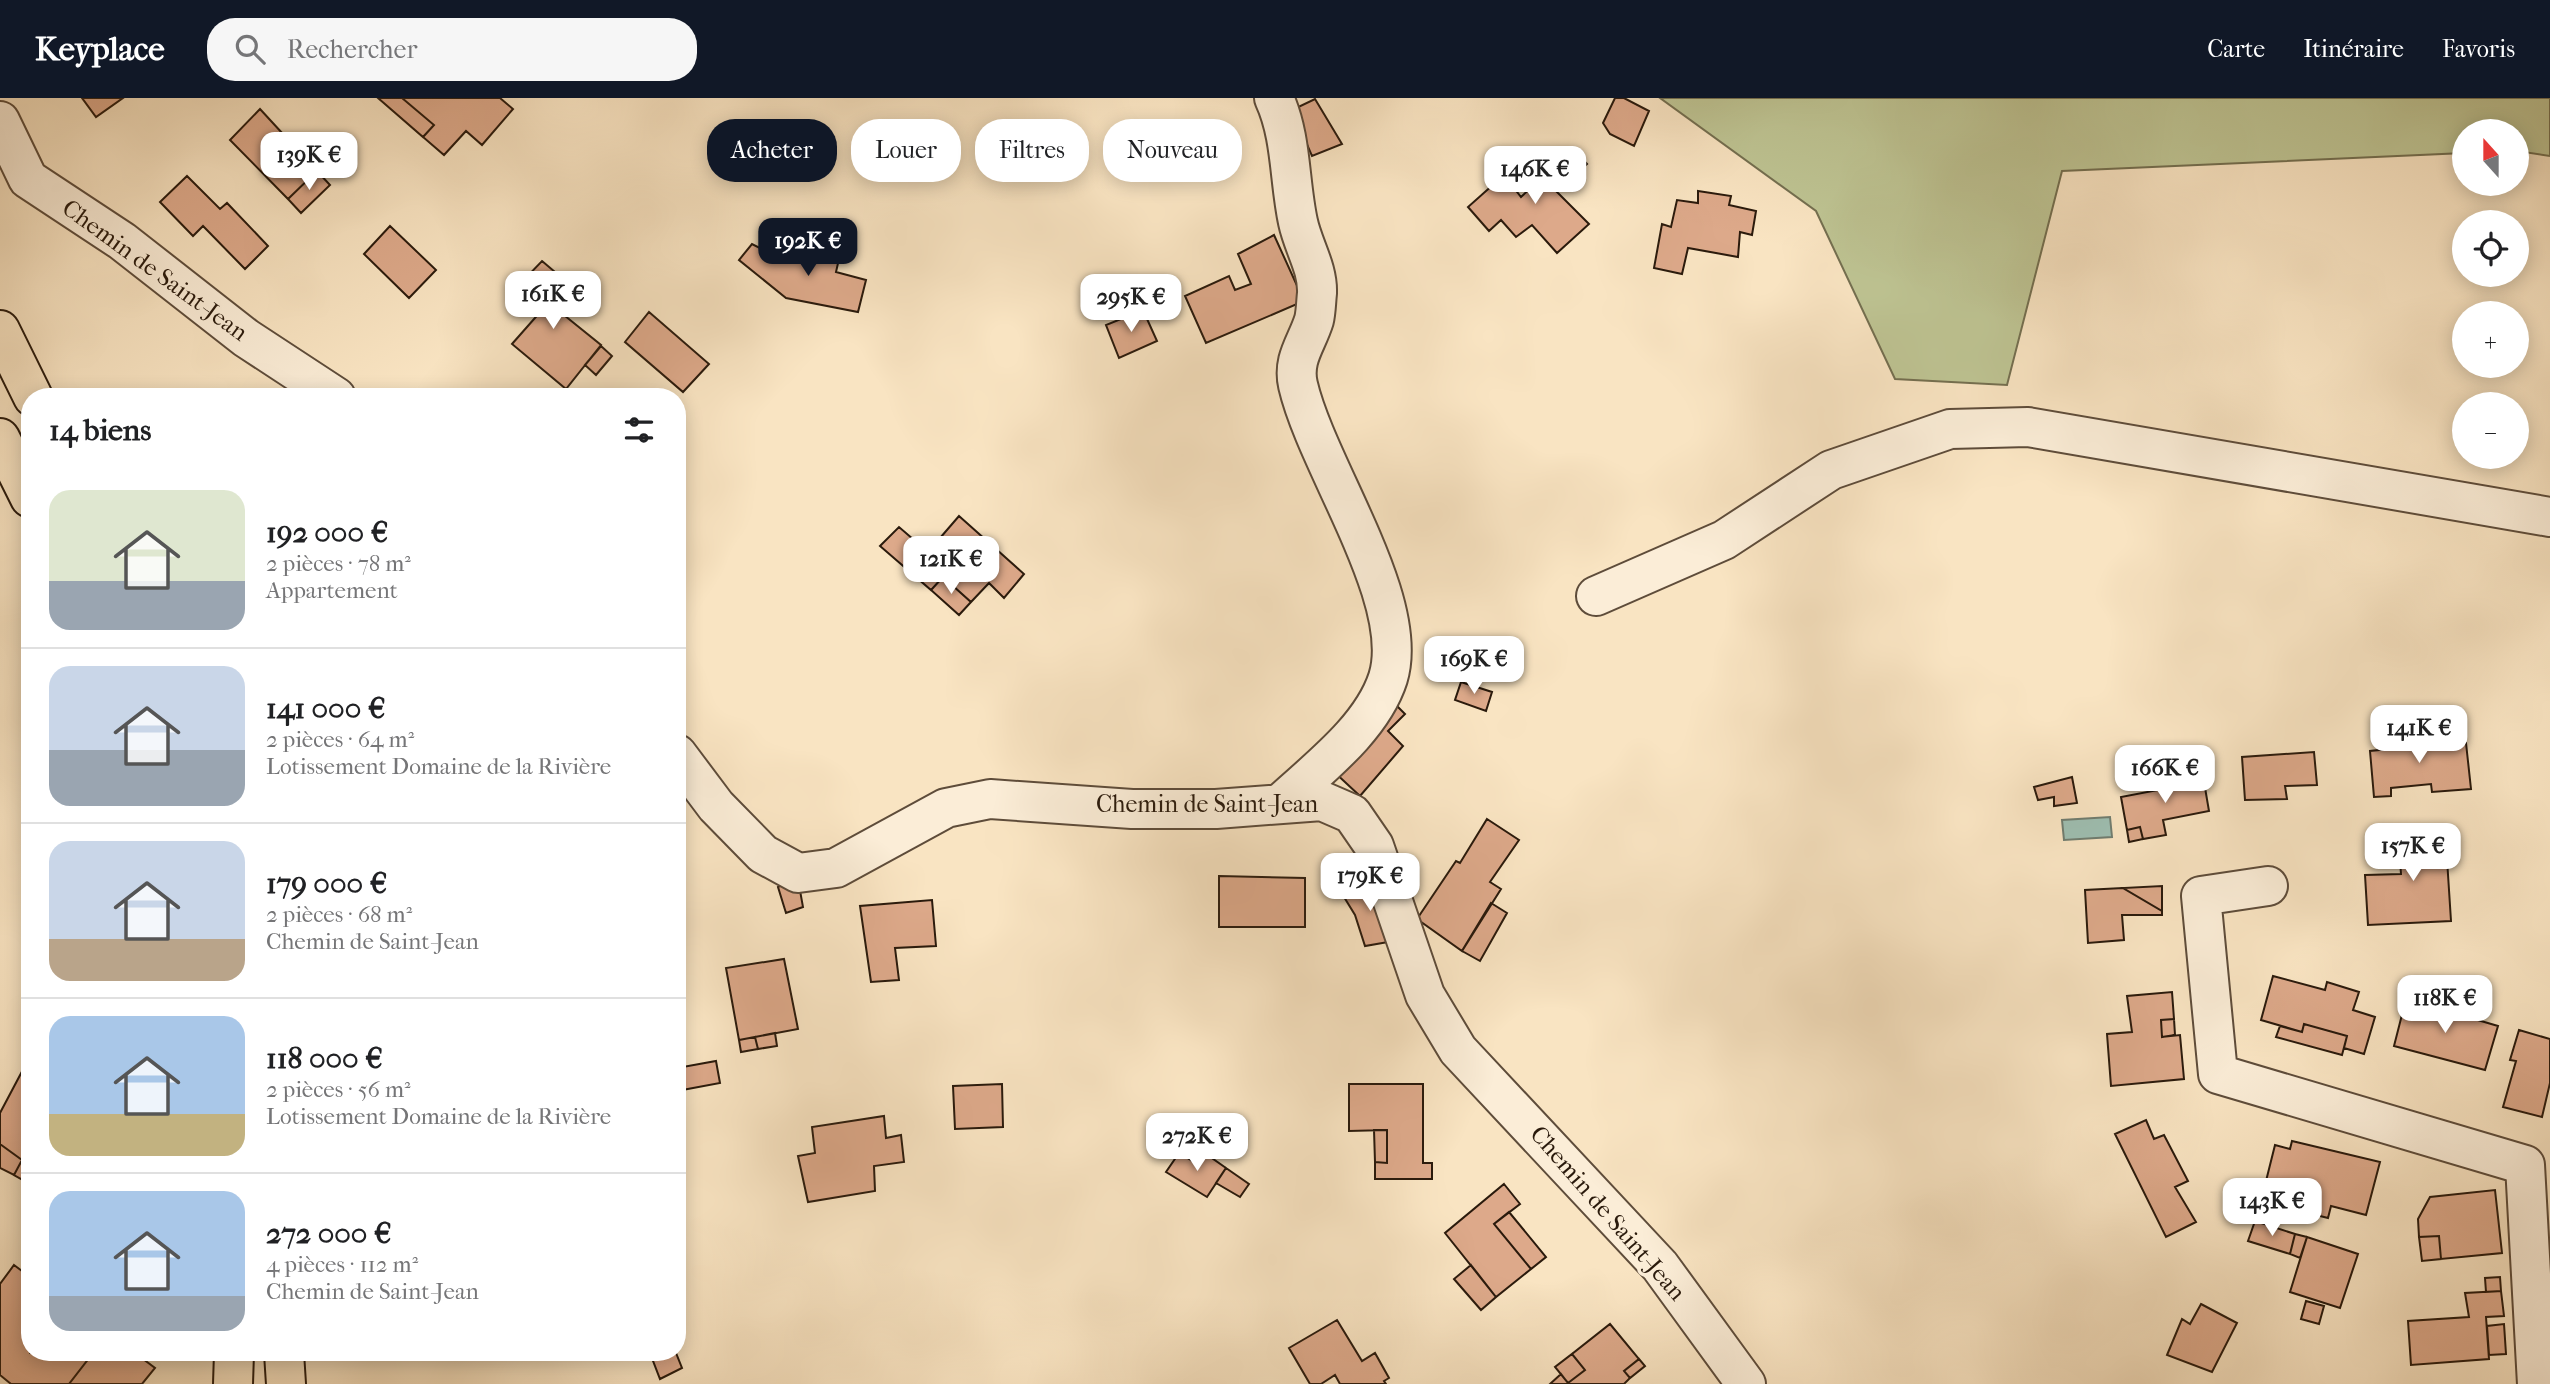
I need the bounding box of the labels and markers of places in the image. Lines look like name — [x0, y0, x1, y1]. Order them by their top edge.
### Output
pin: 139K € — [252, 132, 366, 192]
pin: 146K € — [1478, 146, 1592, 206]
pin: 192K € — [751, 218, 865, 278]
pin: 161K € — [496, 272, 610, 331]
pin: 295K € — [1074, 274, 1188, 334]
pin: 121K € — [894, 536, 1008, 596]
pin: 169K € — [1417, 636, 1531, 696]
pin: 141K € — [2362, 706, 2476, 765]
pin: 166K € — [2108, 746, 2222, 805]
pin: 157K € — [2356, 824, 2470, 883]
pin: 179K € — [1313, 854, 1427, 913]
pin: 118K € — [2388, 976, 2502, 1035]
pin: 272K € — [1140, 1114, 1254, 1173]
pin: 143K € — [2215, 1178, 2329, 1238]

